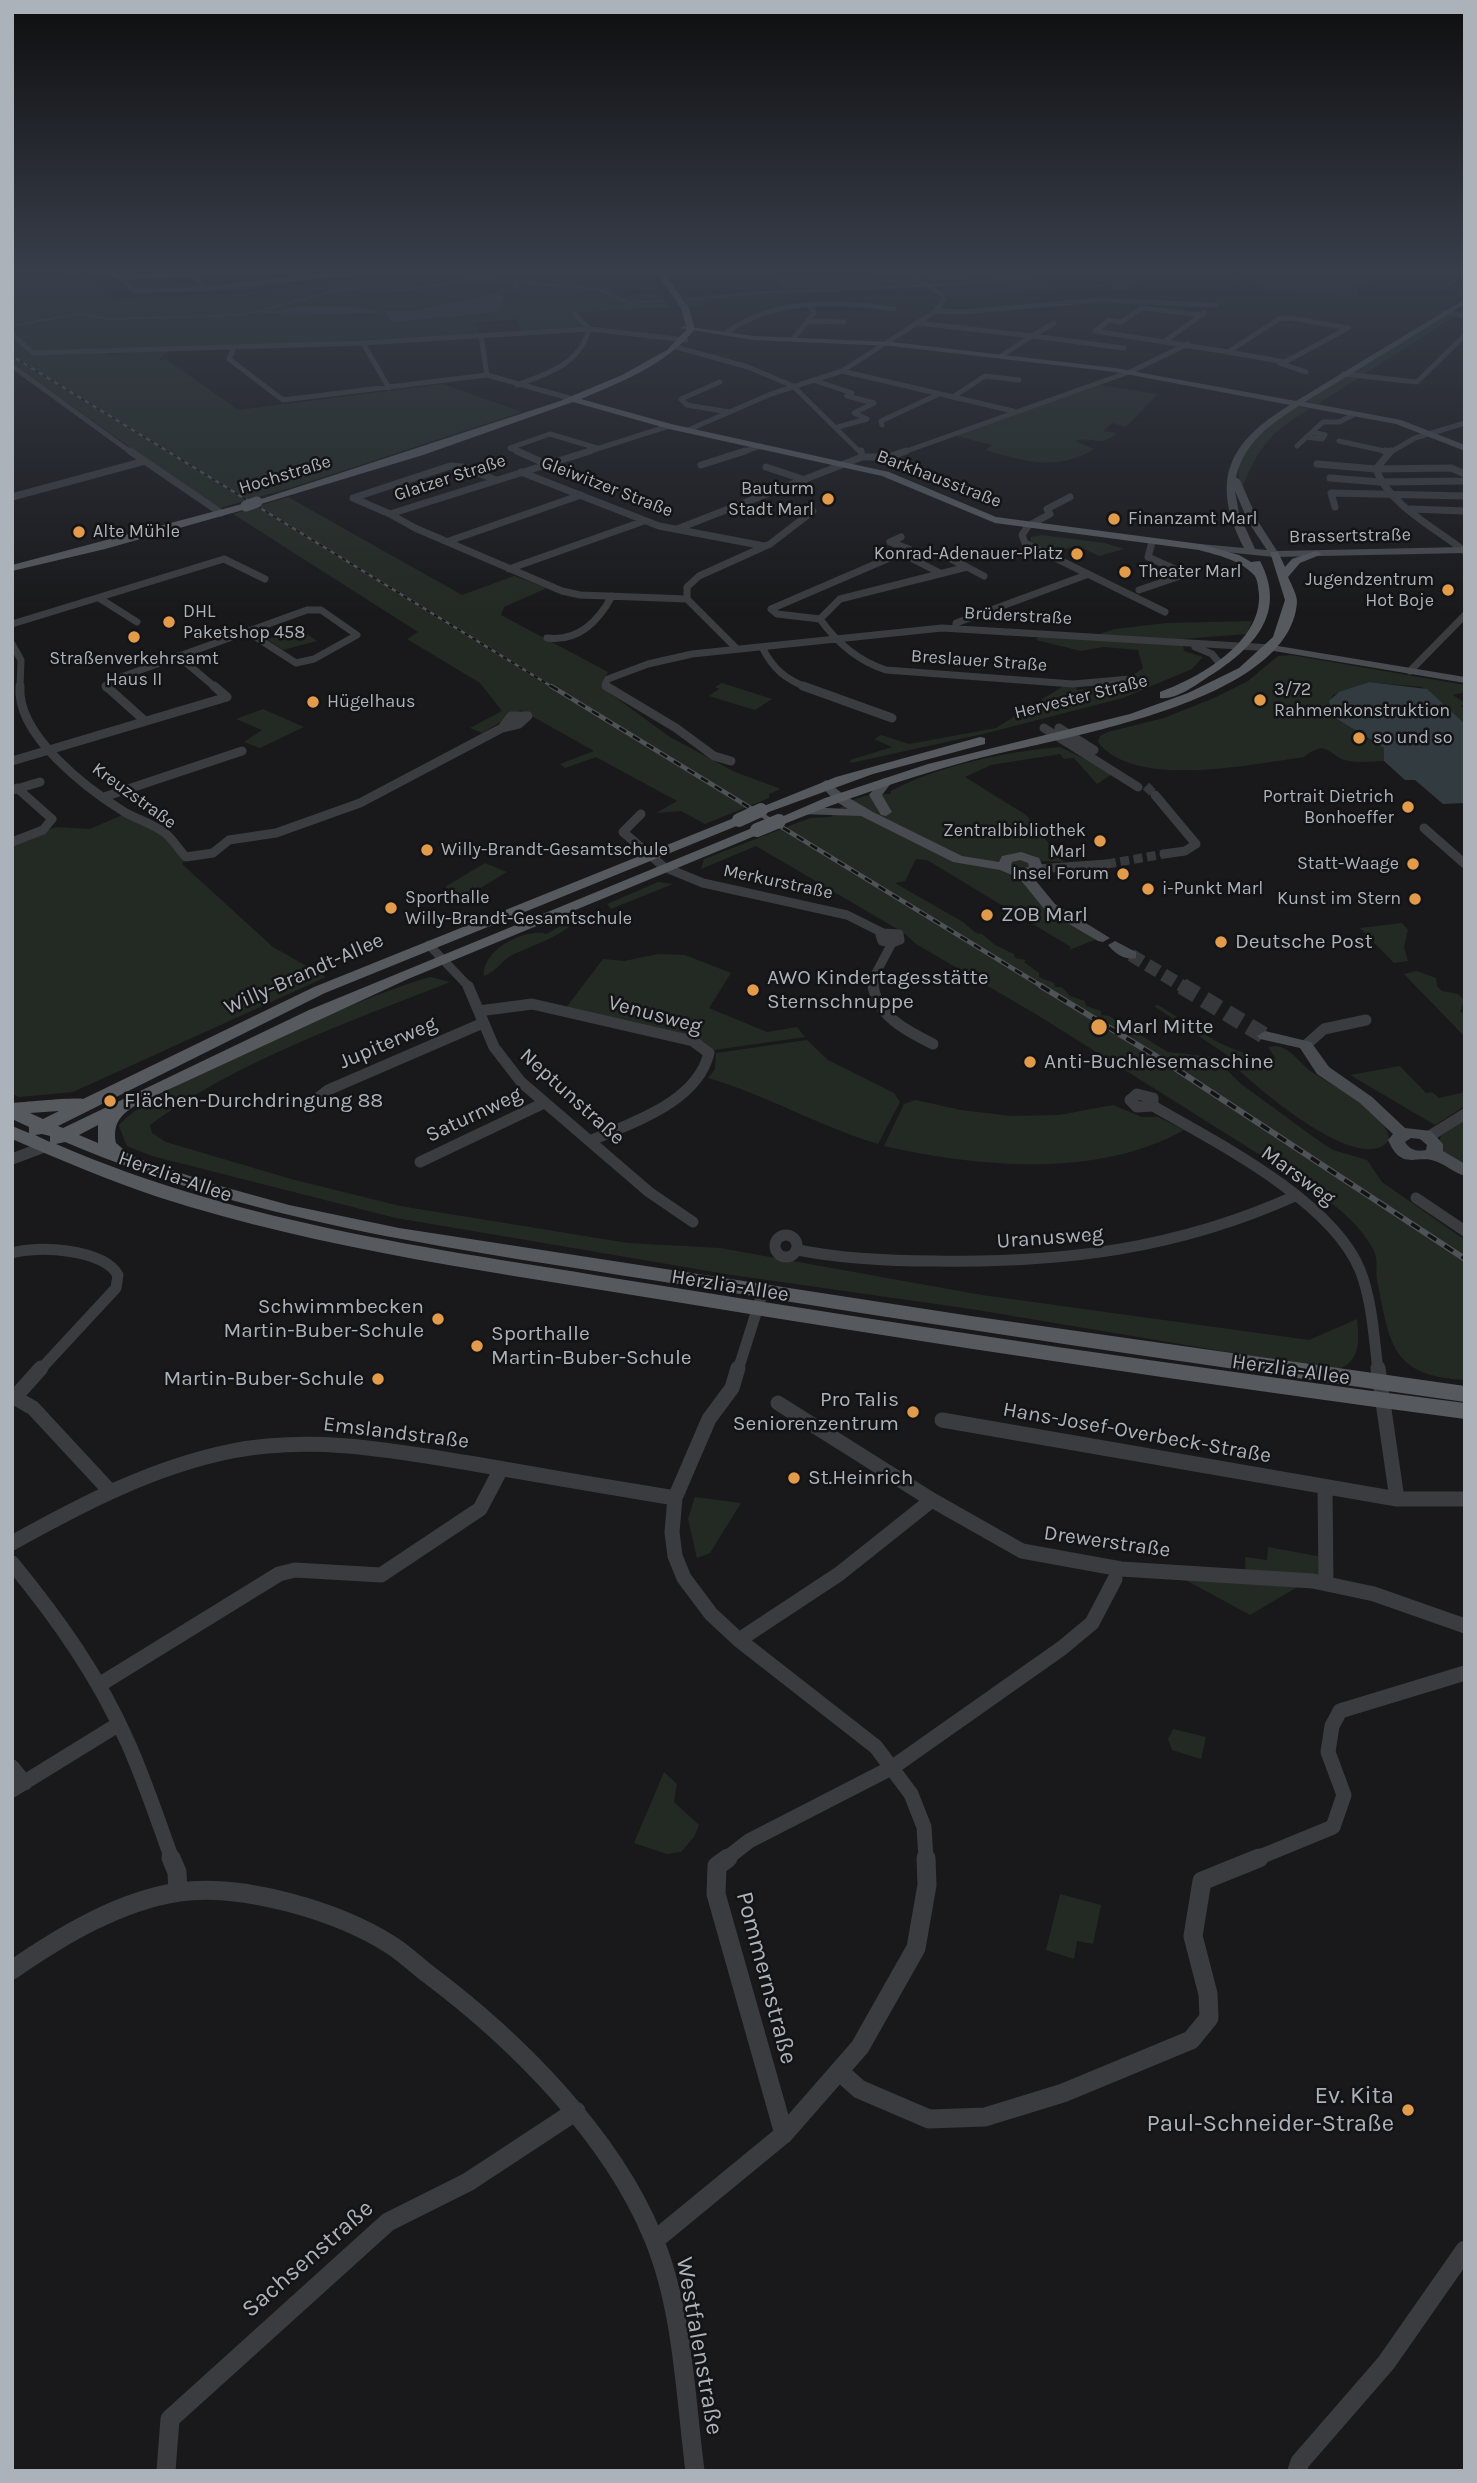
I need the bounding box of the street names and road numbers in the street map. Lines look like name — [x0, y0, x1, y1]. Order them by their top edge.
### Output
street label: Barkhausstraße — [874, 445, 1004, 513]
street label: Glatzer Straße — [391, 450, 509, 506]
street label: Hochstraße — [236, 451, 334, 499]
street label: Gleiwitzer Straße — [538, 452, 676, 522]
street label: Brassertstraße — [1289, 524, 1411, 548]
street label: Brüderstraße — [964, 602, 1072, 630]
street label: Breslauer Straße — [910, 645, 1048, 677]
street label: Hervester Straße — [1012, 670, 1150, 724]
street label: Kreuzstraße — [88, 758, 180, 834]
street label: Merkurstraße — [721, 860, 835, 904]
street label: Willy-Brandt-Allee — [220, 928, 388, 1020]
street label: Venusweg — [605, 990, 705, 1040]
street label: Jupiterweg — [335, 1011, 441, 1075]
street label: Neptunstraße — [514, 1043, 630, 1151]
street label: Saturnweg — [422, 1082, 526, 1148]
street label: Marsweg — [1256, 1141, 1340, 1211]
street label: Herzlia-Allee — [115, 1146, 235, 1208]
street label: Uranusweg — [996, 1222, 1104, 1254]
street label: Herzlia-Allee — [669, 1264, 791, 1308]
street label: Herzlia-Allee — [1230, 1349, 1352, 1391]
street label: Hans-Josef-Overbeck-Straße — [1001, 1397, 1273, 1469]
street label: Emslandstraße — [322, 1412, 470, 1454]
street label: Drewerstraße — [1042, 1521, 1172, 1563]
street label: Pommernstraße — [729, 1889, 803, 2067]
street label: Sachsenstraße — [236, 2194, 380, 2324]
street label: Westfalenstraße — [669, 2255, 729, 2437]

